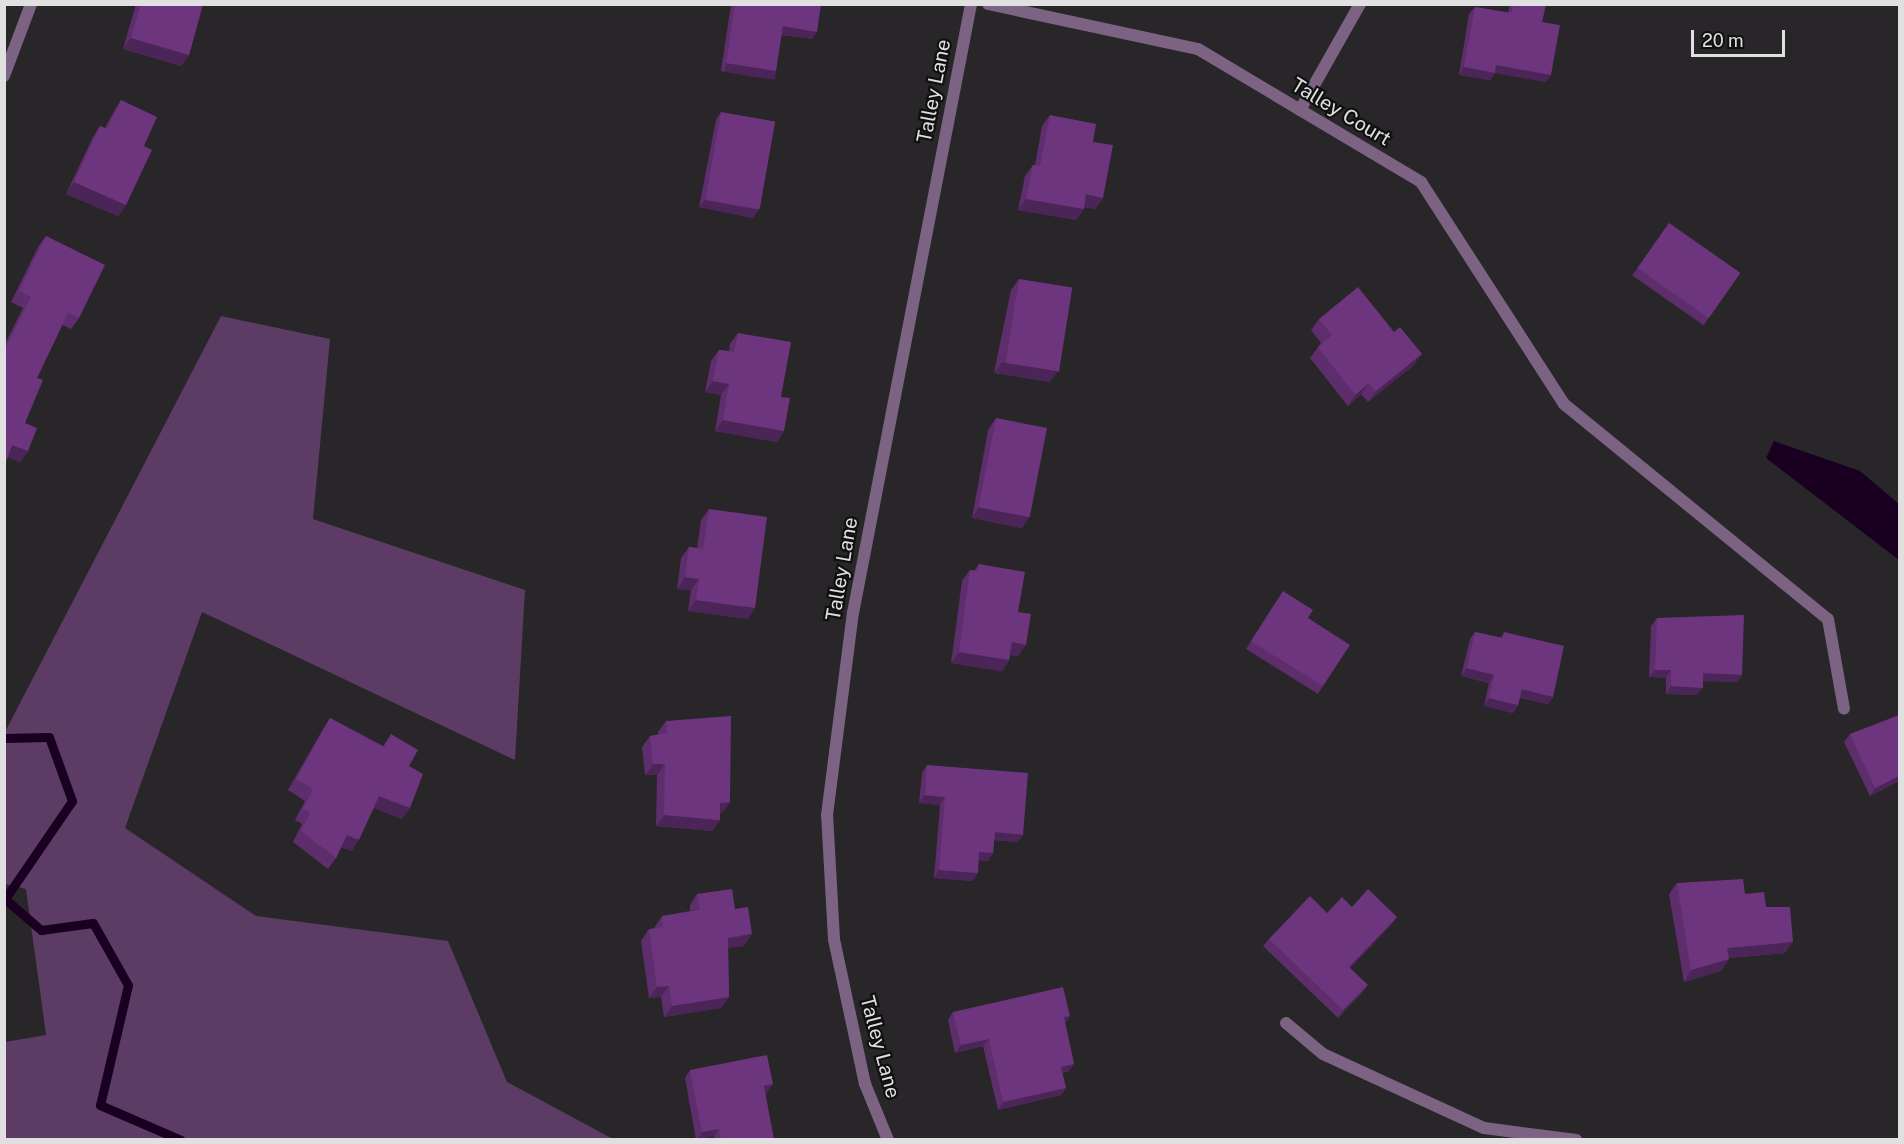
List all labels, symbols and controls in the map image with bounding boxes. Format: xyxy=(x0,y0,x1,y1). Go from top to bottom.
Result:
scale bar xyxy=(1694,18,1788,56)
text: 20 m xyxy=(1702,30,1744,51)
street label: Talley Lane xyxy=(912,37,956,145)
street label: Talley Court xyxy=(1287,73,1395,151)
street label: Talley Lane xyxy=(821,515,863,623)
street label: Talley Lane xyxy=(855,993,905,1101)

